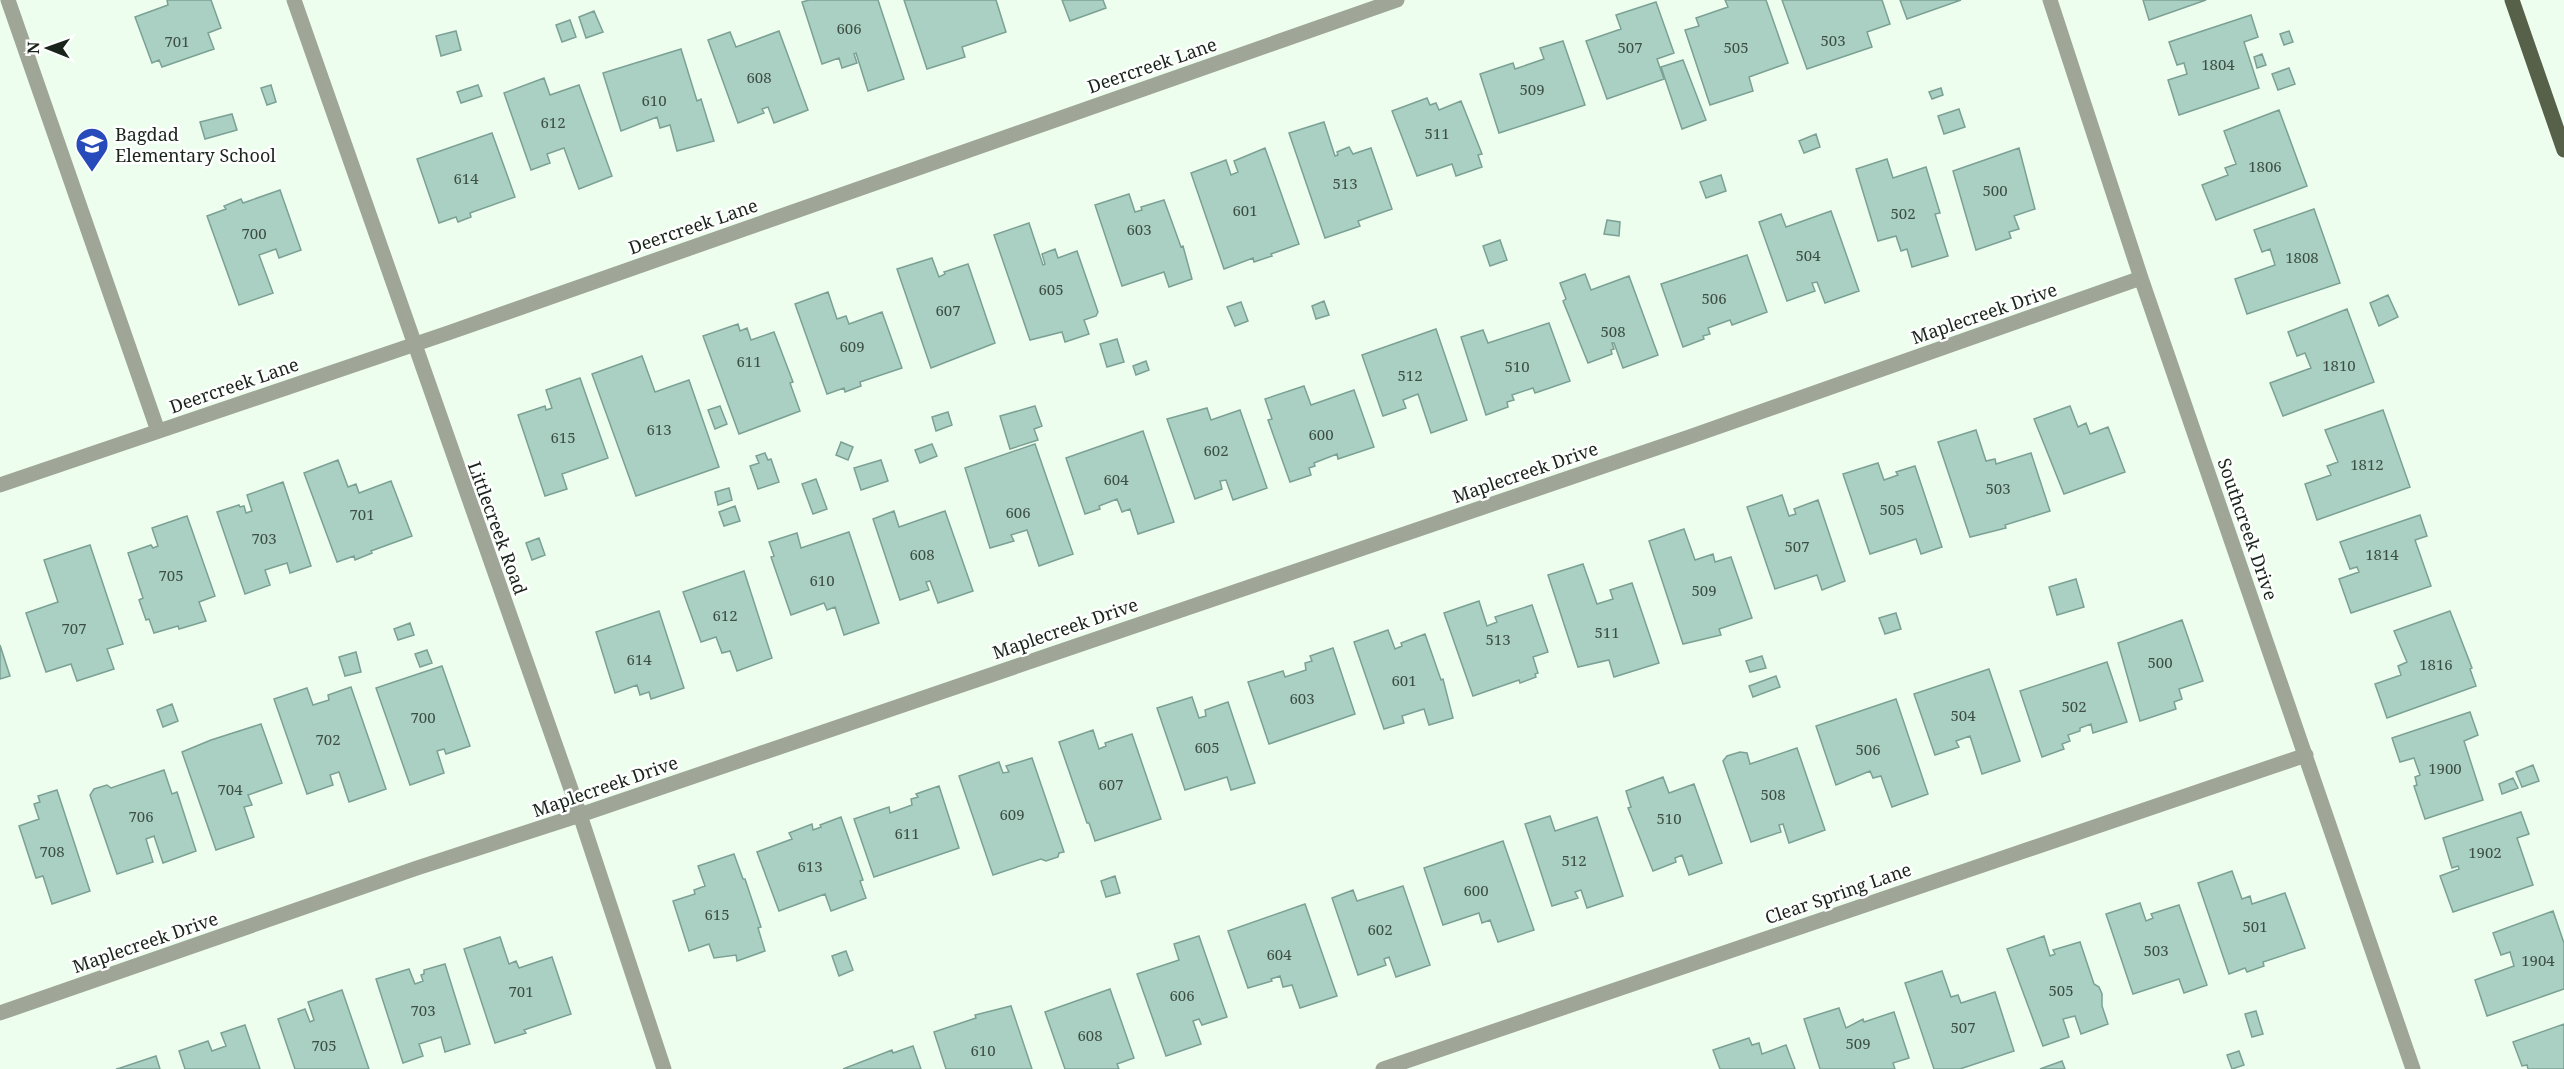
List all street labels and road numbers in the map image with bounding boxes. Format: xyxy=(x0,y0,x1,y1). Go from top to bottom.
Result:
street label: Deercreek Lane xyxy=(1084,32,1220,98)
street label: Deercreek Lane xyxy=(625,193,761,259)
street label: Maplecreek Drive xyxy=(1908,277,2060,349)
street label: Deercreek Lane xyxy=(166,352,302,418)
street label: Maplecreek Drive xyxy=(1449,436,1601,508)
street label: Southcreek Drive xyxy=(2212,455,2284,603)
street label: Littlecreek Road xyxy=(463,458,533,598)
street label: Maplecreek Drive xyxy=(989,592,1141,664)
street label: Maplecreek Drive xyxy=(529,750,681,822)
street label: Clear Spring Lane xyxy=(1762,857,1914,929)
street label: Maplecreek Drive xyxy=(69,906,221,978)

